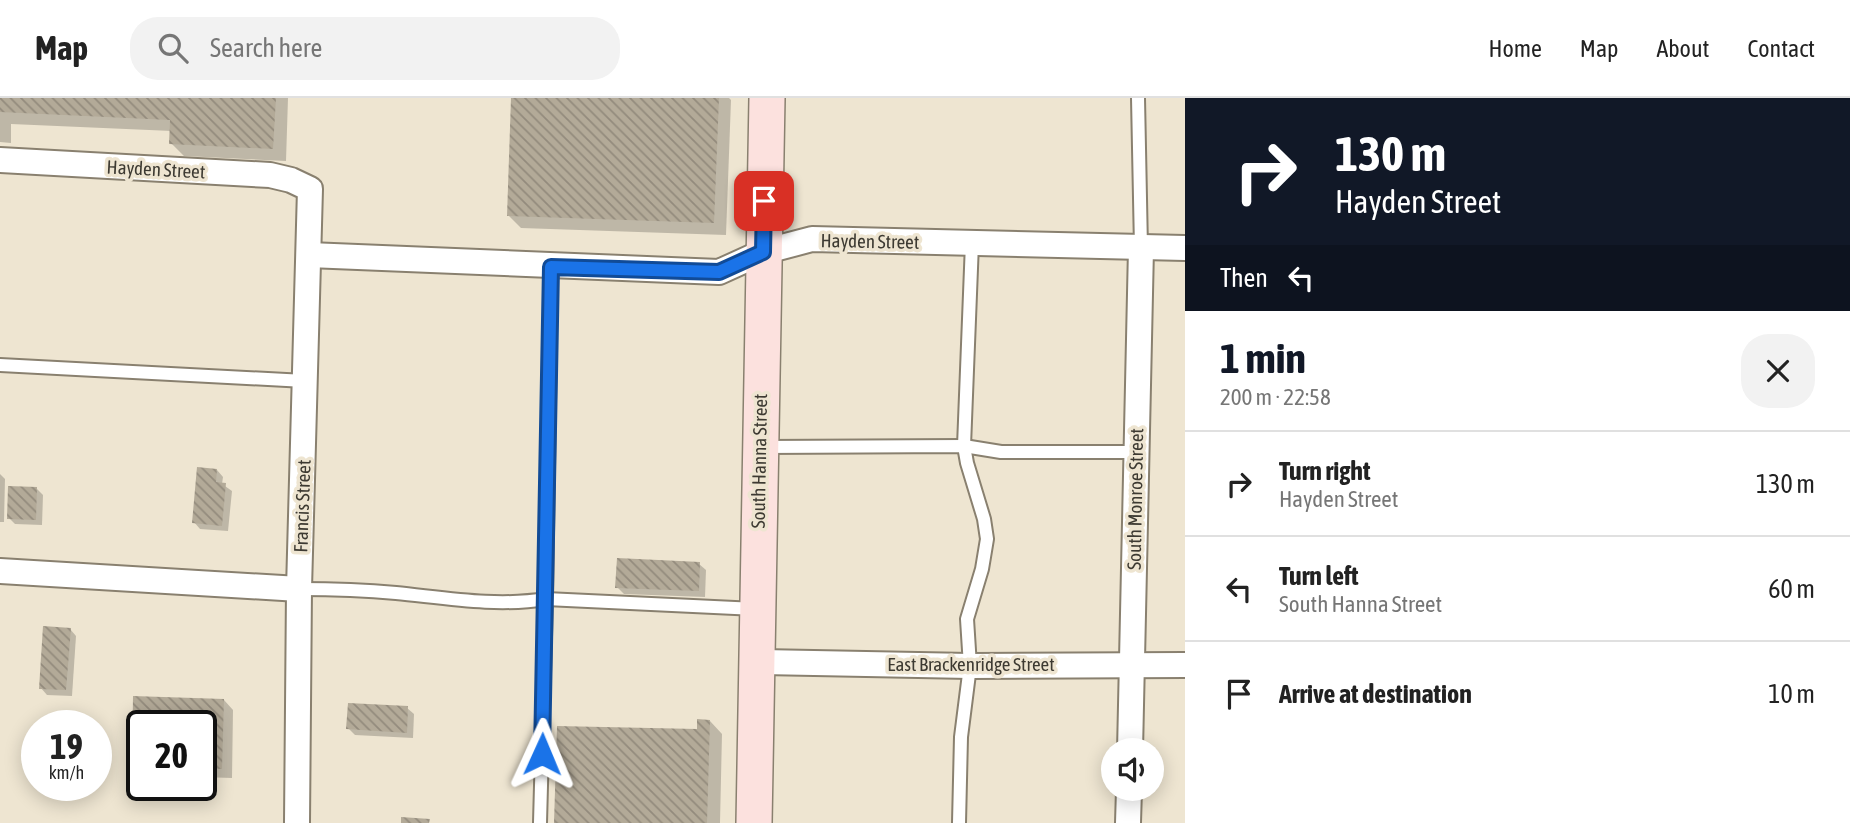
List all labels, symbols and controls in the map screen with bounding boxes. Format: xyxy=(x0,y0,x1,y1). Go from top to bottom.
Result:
search box xyxy=(130,17,620,80)
text: Map xyxy=(35,29,88,67)
icon: search xyxy=(154,29,192,67)
text: Search here xyxy=(210,33,322,63)
text: Home xyxy=(1488,35,1542,62)
text: Map xyxy=(1580,35,1618,62)
text: About xyxy=(1656,35,1709,62)
text: Contact xyxy=(1747,35,1815,62)
text: 130 m xyxy=(1335,125,1446,181)
icon: right xyxy=(1220,126,1311,217)
street label: Hayden Street xyxy=(106,155,206,183)
pin xyxy=(734,171,794,231)
icon: arrive xyxy=(745,182,783,220)
text: Hayden Street xyxy=(1335,183,1501,220)
street label: Hayden Street xyxy=(820,229,920,253)
icon: left xyxy=(1282,259,1320,297)
text: Then xyxy=(1220,263,1268,293)
text: 1 min xyxy=(1220,334,1306,382)
button: close xyxy=(1741,334,1815,408)
text: 200 m · 22:58 xyxy=(1220,384,1331,410)
street label: South Hanna Street xyxy=(747,393,771,529)
street label: South Monroe Street xyxy=(1123,428,1147,570)
text: Turn right xyxy=(1279,456,1370,486)
street label: Francis Street xyxy=(289,459,315,553)
icon: right xyxy=(1220,465,1258,503)
text: 130 m xyxy=(1756,469,1815,499)
text: Hayden Street xyxy=(1279,486,1398,512)
text: Turn left xyxy=(1279,561,1359,591)
icon: left xyxy=(1220,570,1258,608)
text: 60 m xyxy=(1768,574,1815,604)
text: South Hanna Street xyxy=(1279,591,1442,617)
street label: East Brackenridge Street xyxy=(887,653,1055,675)
icon: arrive xyxy=(1220,675,1258,713)
text: Arrive at destination xyxy=(1279,679,1472,709)
text: 10 m xyxy=(1768,679,1815,709)
speed limit sign: 20 xyxy=(126,710,217,801)
position arrow xyxy=(505,717,579,791)
text: 19 xyxy=(50,726,83,766)
map controls xyxy=(1101,738,1164,801)
button: sound xyxy=(1101,738,1164,801)
text: km/h xyxy=(49,762,84,783)

